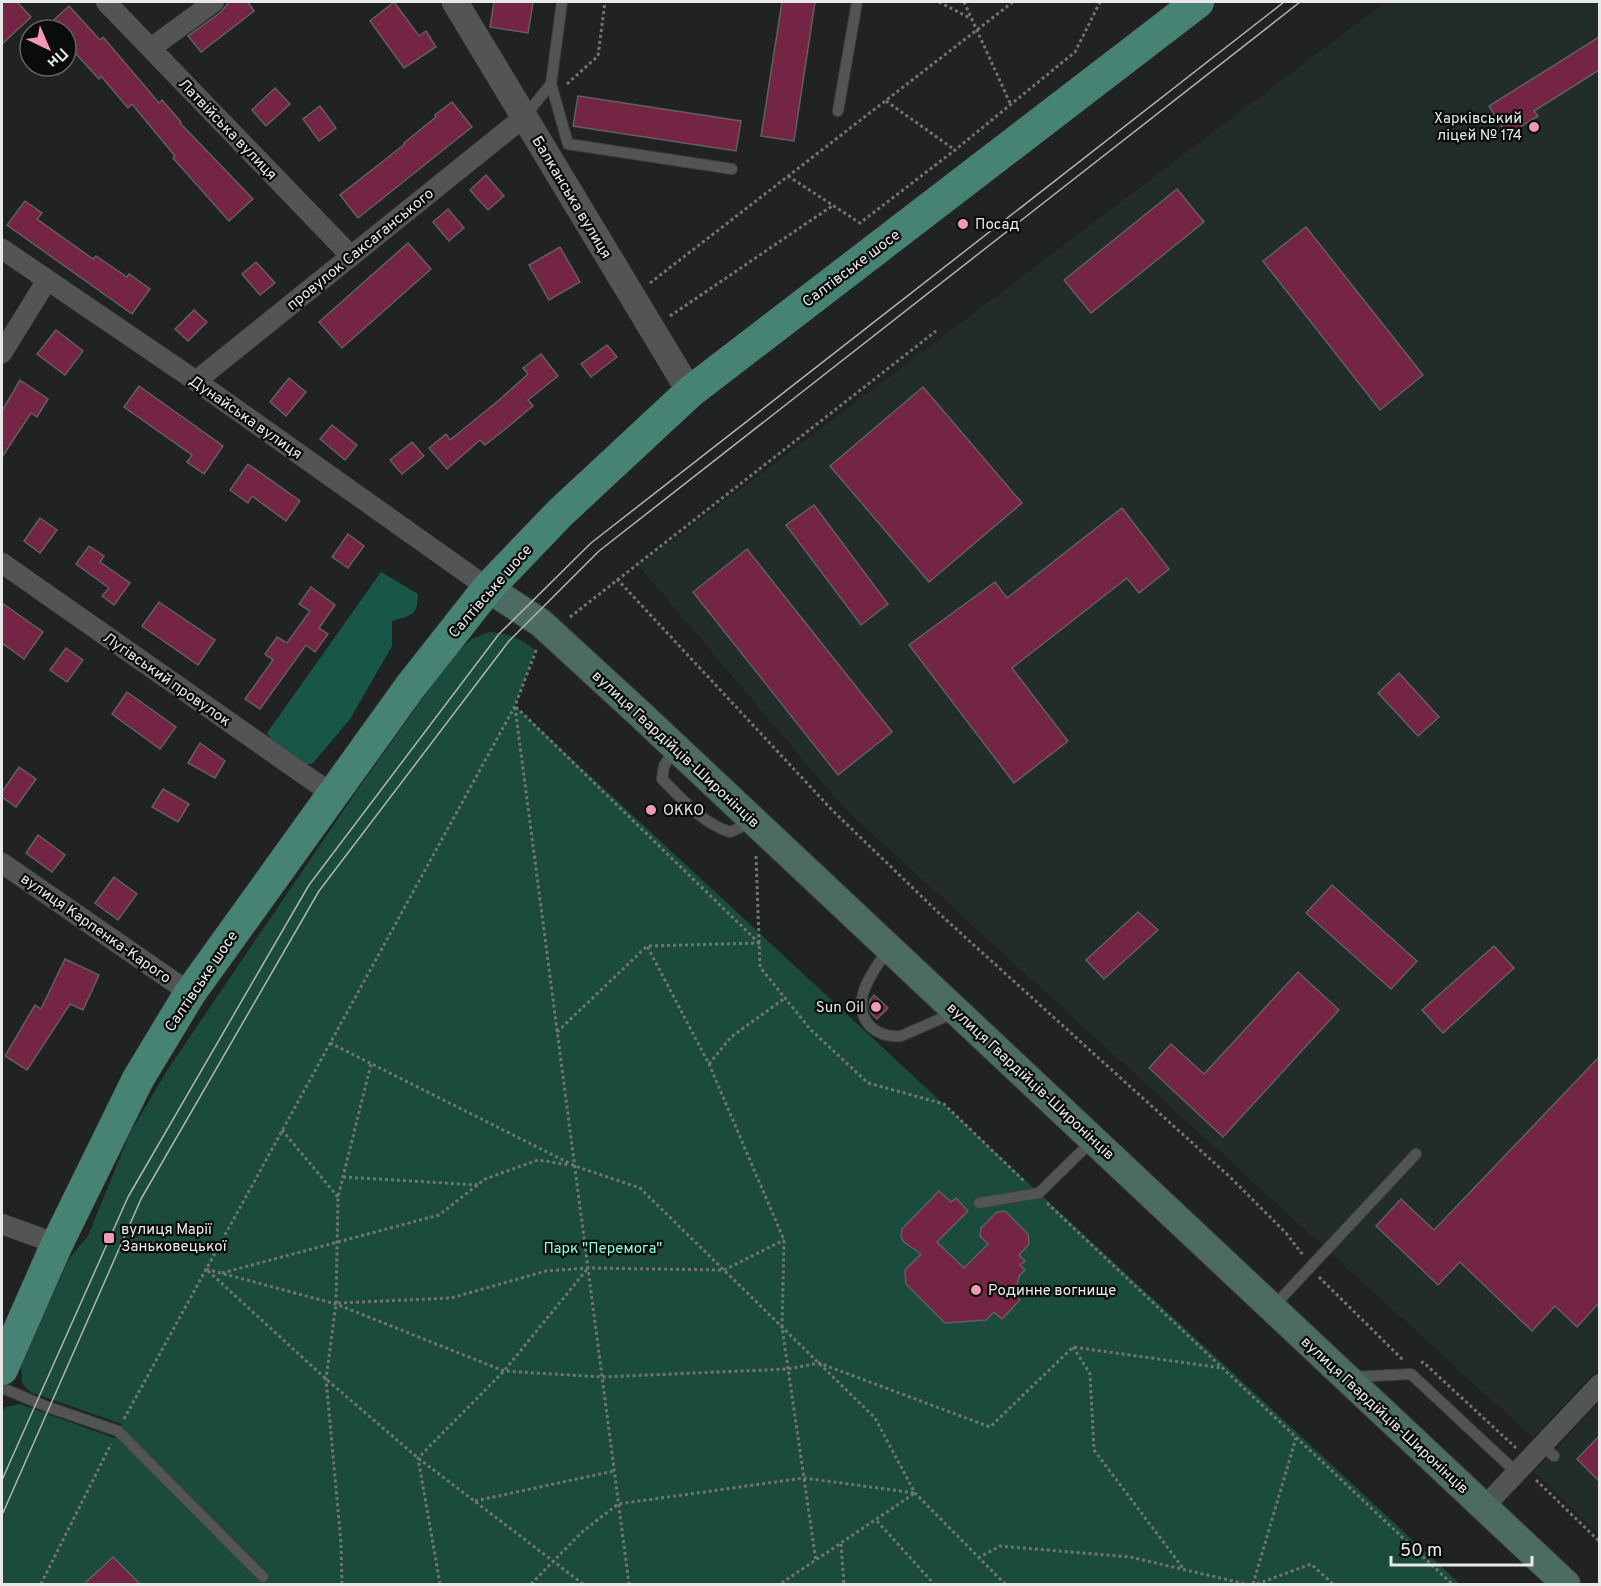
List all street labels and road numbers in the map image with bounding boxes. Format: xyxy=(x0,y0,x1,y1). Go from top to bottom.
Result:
street label: Латвійська вулиця xyxy=(173,75,280,185)
street label: Балканська вулиця xyxy=(527,133,615,263)
street label: провулок Саксаганського xyxy=(283,185,438,315)
street label: Салтівське шосе xyxy=(799,226,905,312)
street label: Дунайська вулиця xyxy=(185,372,305,464)
street label: Салтівське шосе xyxy=(445,541,537,643)
street label: Лугівський провулок xyxy=(99,629,234,731)
street label: вулиця Гвардійців-Широнінців xyxy=(587,667,763,833)
street label: вулиця Карпенка-Карого xyxy=(16,870,174,988)
street label: Салтівське шосе xyxy=(161,928,243,1036)
street label: вулиця Гвардійців-Широнінців xyxy=(942,999,1118,1165)
street label: вулиця Гвардійців-Широнінців xyxy=(1296,1333,1472,1499)

